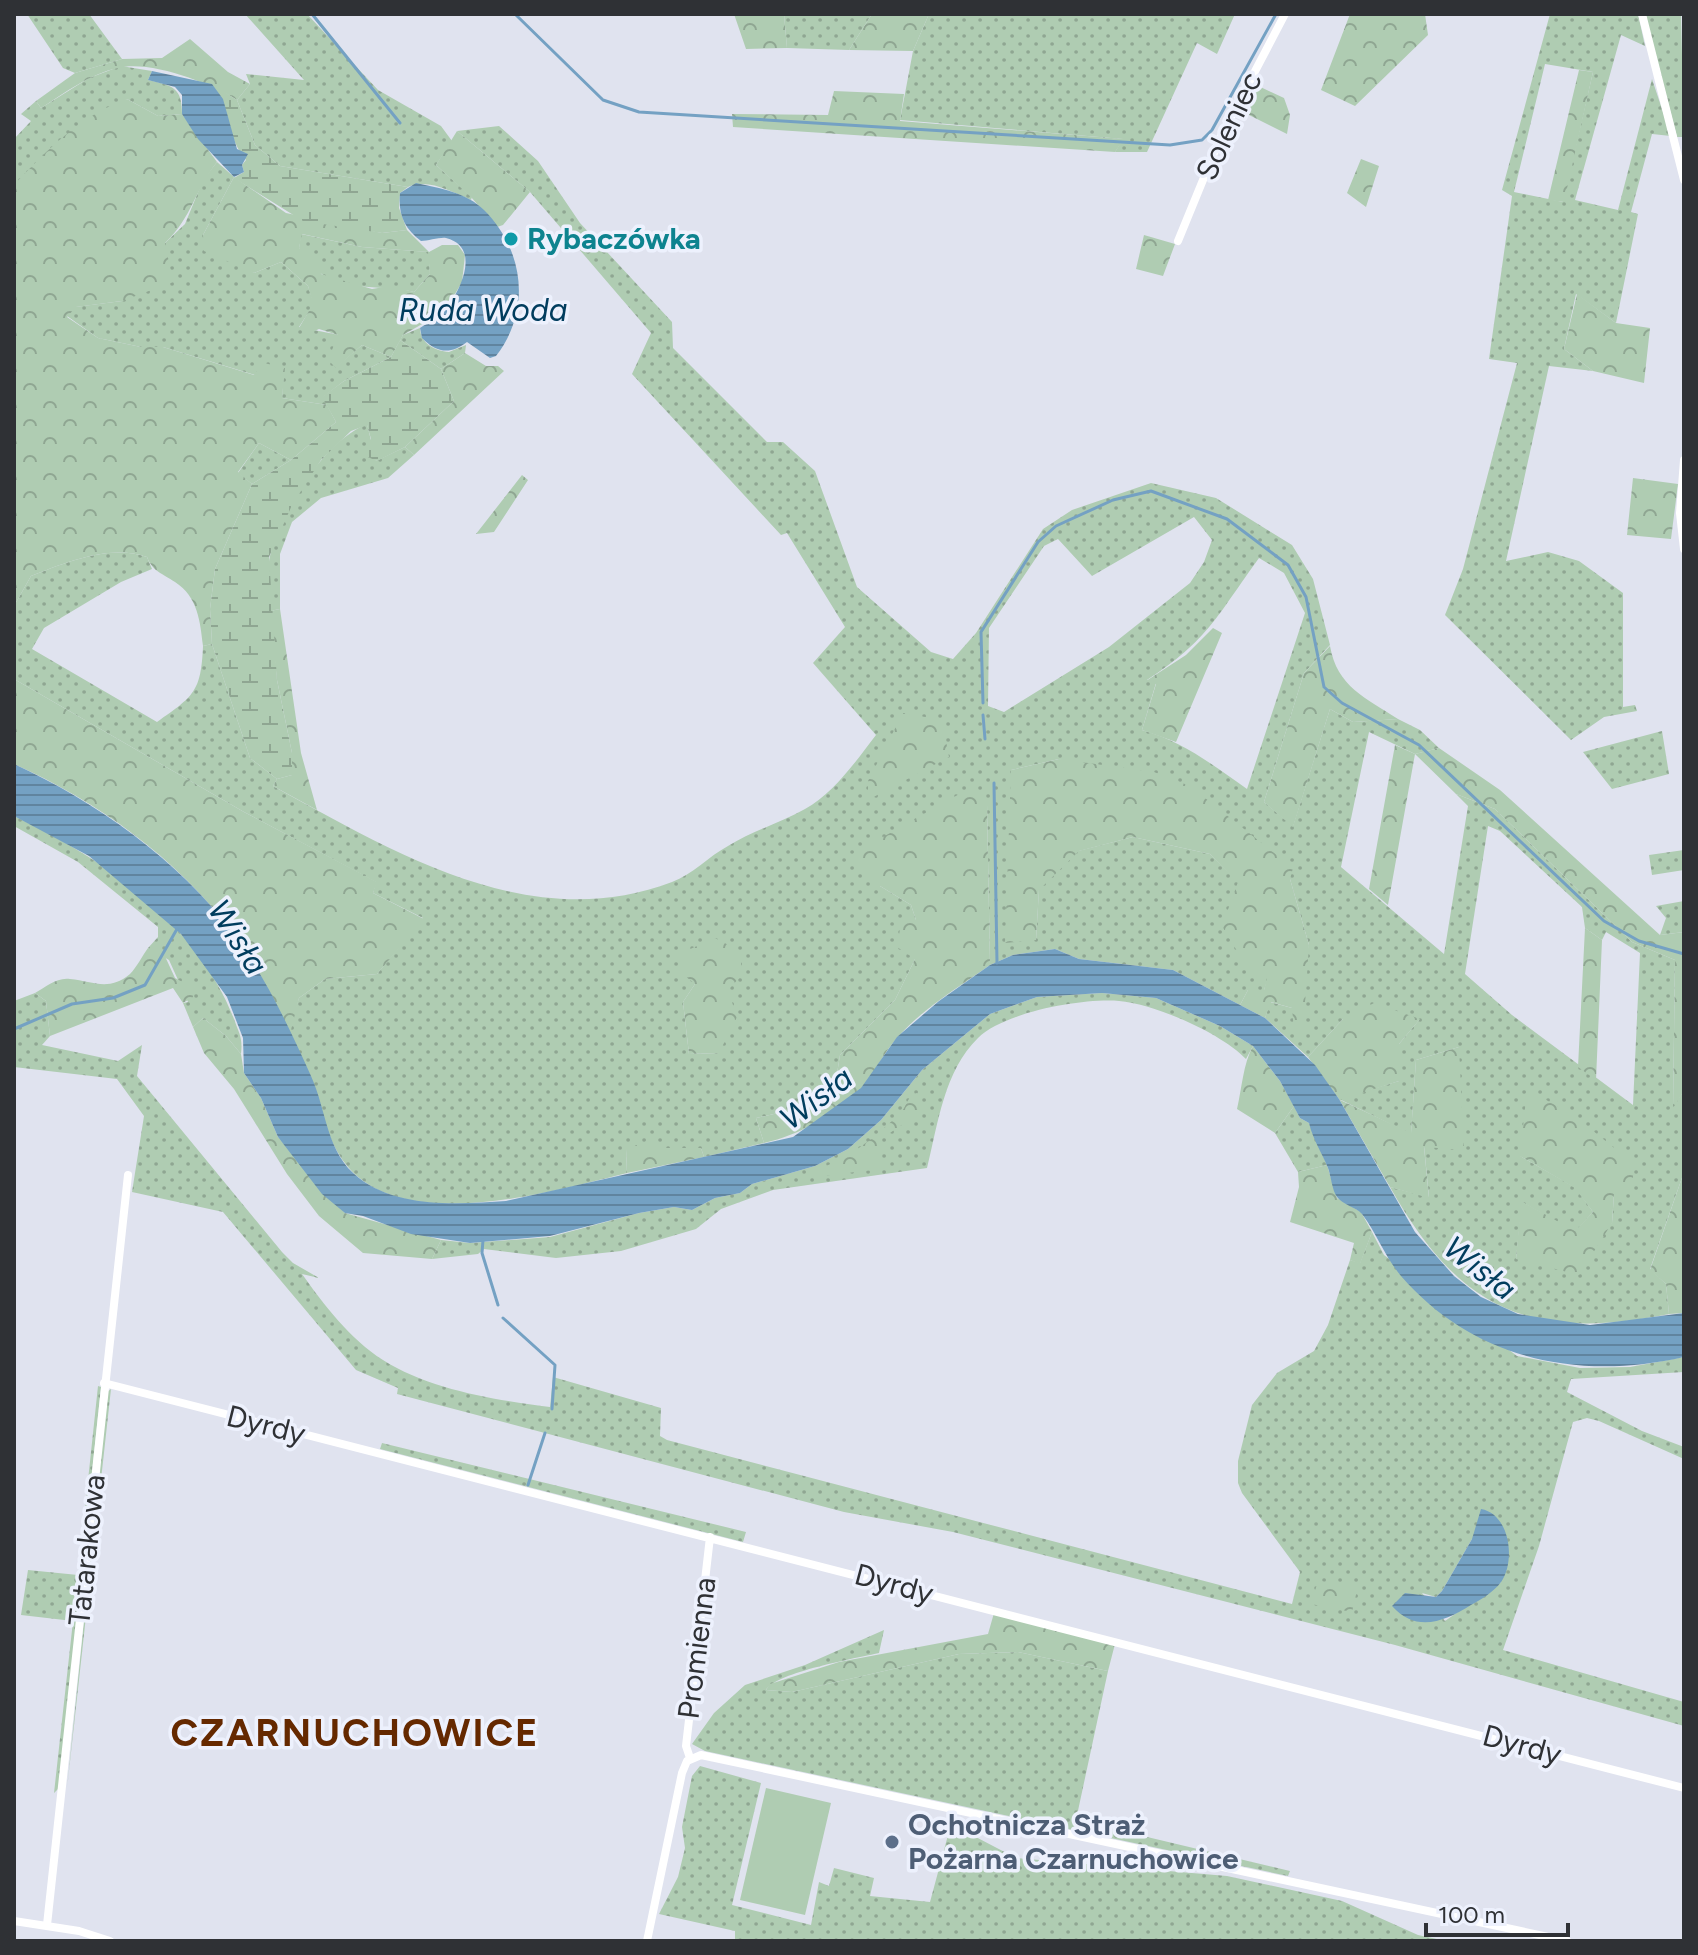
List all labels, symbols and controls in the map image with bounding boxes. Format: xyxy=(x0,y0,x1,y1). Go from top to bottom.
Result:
street label: Soleniec xyxy=(1187,66,1270,186)
place label: Rybaczówka xyxy=(527,220,701,257)
marker: Rybaczówka xyxy=(502,230,520,248)
water label: Ruda Woda xyxy=(399,291,567,329)
water label: Wisła xyxy=(200,893,276,981)
water label: Wisła xyxy=(772,1058,860,1138)
water label: Wisła xyxy=(1436,1228,1524,1308)
street label: Dyrdy xyxy=(223,1397,310,1452)
street label: Tatarakowa xyxy=(60,1473,113,1627)
street label: Dyrdy xyxy=(851,1555,938,1612)
street label: Promienna xyxy=(669,1575,724,1721)
district label: CZARNUCHOWICE xyxy=(171,1710,539,1756)
street label: Dyrdy xyxy=(1479,1716,1566,1773)
place label: Ochotnicza Straż Pożarna Czarnuchowice xyxy=(908,1806,1239,1877)
marker: Ochotnicza Straż Pożarna Czarnuchowice xyxy=(883,1833,901,1851)
scale bar xyxy=(1426,1887,1568,1937)
text: 100 m xyxy=(1438,1900,1505,1929)

